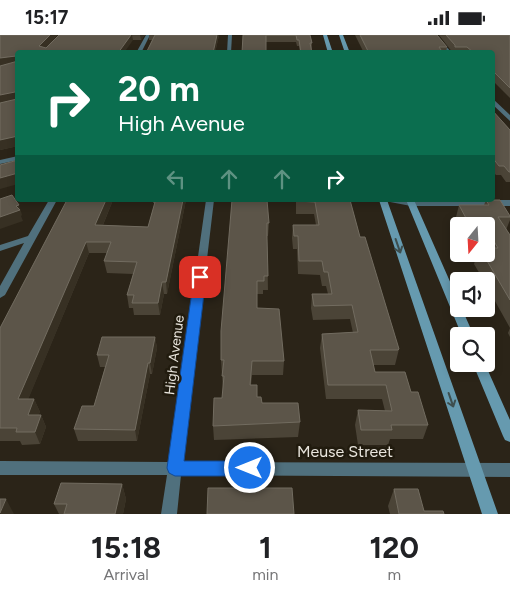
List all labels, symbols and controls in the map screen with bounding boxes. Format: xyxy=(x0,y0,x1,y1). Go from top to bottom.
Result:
text: 15:17 xyxy=(25,6,68,29)
text: 20 m xyxy=(118,68,200,110)
icon: right xyxy=(35,70,100,135)
text: High Avenue xyxy=(118,110,245,137)
icon: left xyxy=(162,165,190,193)
icon: ahead xyxy=(215,165,243,193)
icon: ahead xyxy=(268,165,296,193)
icon: right xyxy=(321,165,349,193)
north arrow xyxy=(450,217,495,263)
map controls xyxy=(450,217,495,372)
one-way arrow xyxy=(394,238,404,254)
pin xyxy=(179,256,221,298)
icon: arrive xyxy=(186,263,214,291)
button: sound xyxy=(450,272,495,317)
street label: High Avenue xyxy=(161,314,188,396)
button: search xyxy=(450,327,495,372)
one-way arrow xyxy=(447,392,456,407)
position arrow xyxy=(223,441,275,493)
street label: Meuse Street xyxy=(297,442,393,461)
text: 15:18 xyxy=(91,529,161,566)
text: 1 xyxy=(259,529,272,566)
text: 120 xyxy=(369,529,419,566)
text: Arrival xyxy=(103,565,149,584)
text: min xyxy=(252,565,278,584)
text: m xyxy=(387,565,401,584)

